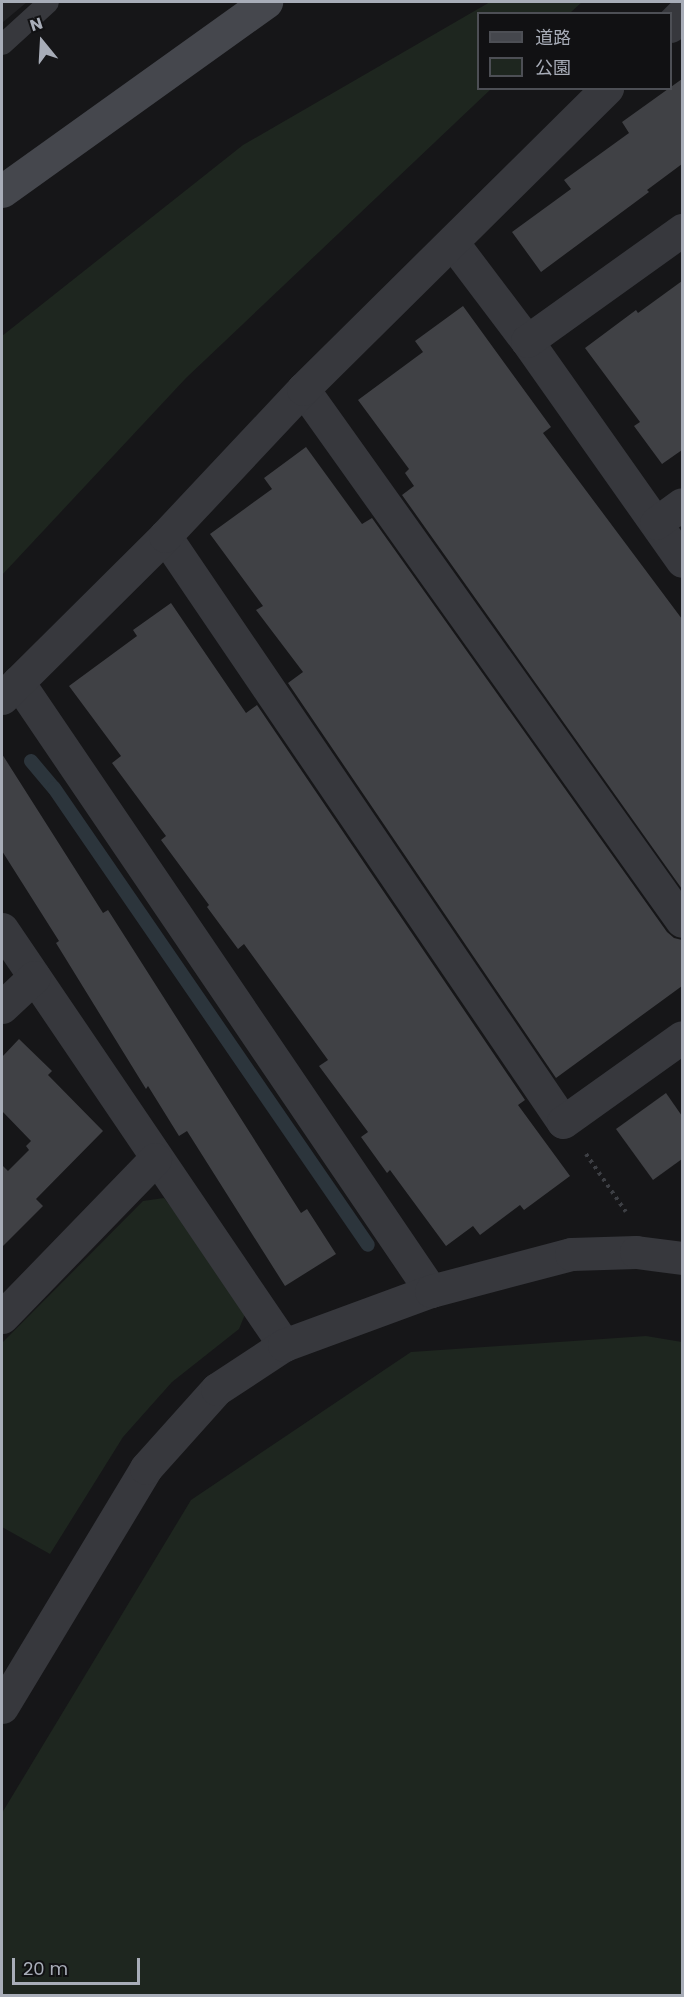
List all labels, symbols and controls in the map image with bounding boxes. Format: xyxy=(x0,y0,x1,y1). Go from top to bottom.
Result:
north arrow xyxy=(12,12,72,72)
text: N xyxy=(27,12,46,37)
legend xyxy=(477,12,672,90)
text: 道路 xyxy=(535,25,571,50)
text: 公園 xyxy=(535,55,571,80)
scale bar xyxy=(15,1946,142,1984)
text: 20 m xyxy=(23,1956,68,1981)

